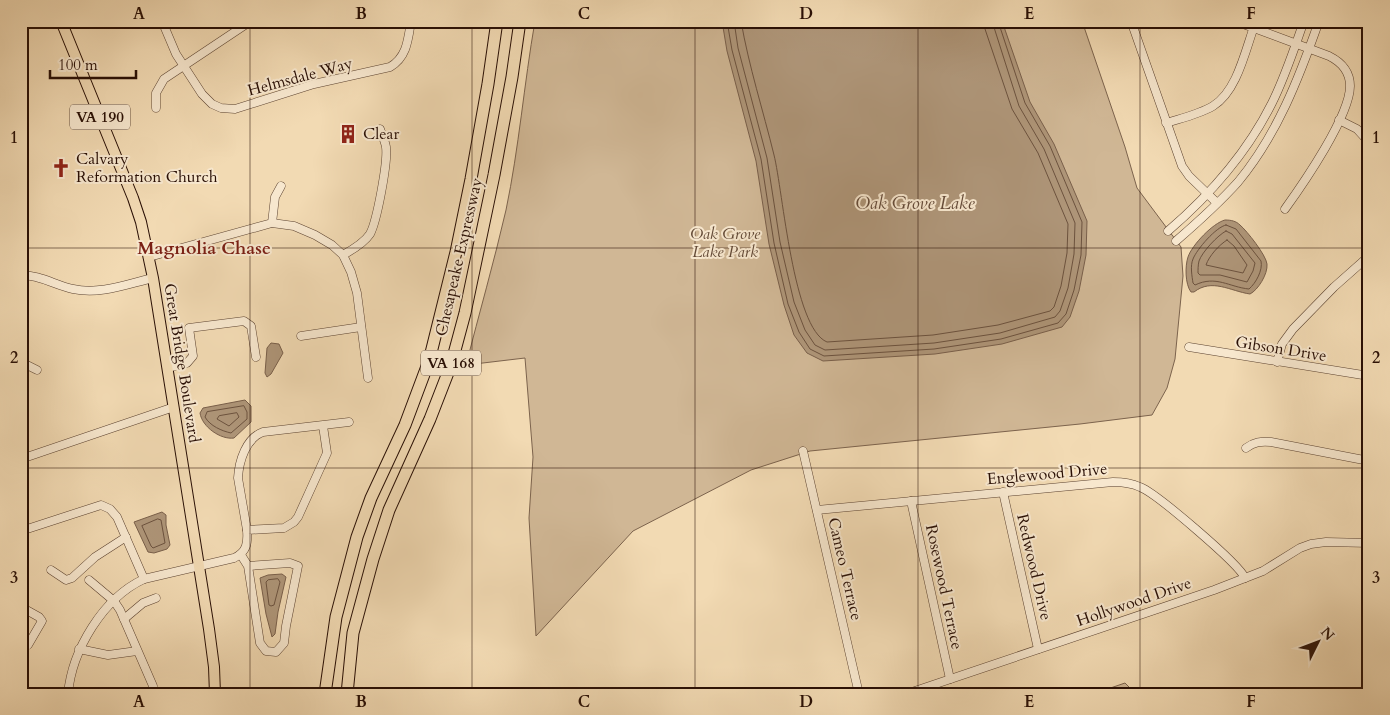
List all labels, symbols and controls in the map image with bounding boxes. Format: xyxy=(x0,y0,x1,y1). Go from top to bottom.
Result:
text: A xyxy=(133,3,145,25)
text: B xyxy=(355,3,367,25)
text: C xyxy=(578,3,590,25)
text: D xyxy=(799,3,813,25)
text: E xyxy=(1024,3,1034,25)
text: F xyxy=(1246,3,1256,25)
scale bar xyxy=(50,48,136,80)
street label: Helmsdale Way xyxy=(245,52,355,102)
text: 100 m xyxy=(58,55,98,75)
road number: VA 190 xyxy=(70,104,130,130)
building icon: Clear xyxy=(337,123,359,145)
place label: Clear xyxy=(363,123,399,145)
text: 1 xyxy=(10,127,18,149)
text: 1 xyxy=(1372,127,1380,149)
place label: Calvary Reformation Church xyxy=(76,148,218,188)
church icon: Calvary Reformation Church xyxy=(50,157,72,179)
street label: Chesapeake Expressway xyxy=(430,175,488,338)
water label: Oak Grove Lake xyxy=(855,191,976,216)
park label: Oak Grove Lake Park xyxy=(690,223,761,263)
district label: Magnolia Chase xyxy=(137,236,271,261)
street label: Great Bridge Boulevard xyxy=(159,282,206,445)
street label: Gibson Drive xyxy=(1234,331,1328,367)
text: 2 xyxy=(10,347,18,369)
text: 2 xyxy=(1372,347,1380,369)
road number: VA 168 xyxy=(421,350,481,376)
street label: Englewood Drive xyxy=(986,458,1108,490)
street label: Redwood Drive xyxy=(1011,512,1057,622)
street label: Cameo Terrace xyxy=(822,515,868,623)
street label: Rosewood Terrace xyxy=(920,522,968,652)
text: 3 xyxy=(10,567,18,589)
text: 3 xyxy=(1372,567,1380,589)
street label: Hollywood Drive xyxy=(1074,572,1194,632)
north arrow xyxy=(1292,618,1342,668)
text: N xyxy=(1316,623,1338,645)
text: A xyxy=(133,691,145,713)
text: B xyxy=(355,691,367,713)
text: C xyxy=(578,691,590,713)
text: D xyxy=(799,691,813,713)
text: E xyxy=(1024,691,1034,713)
text: F xyxy=(1246,691,1256,713)

